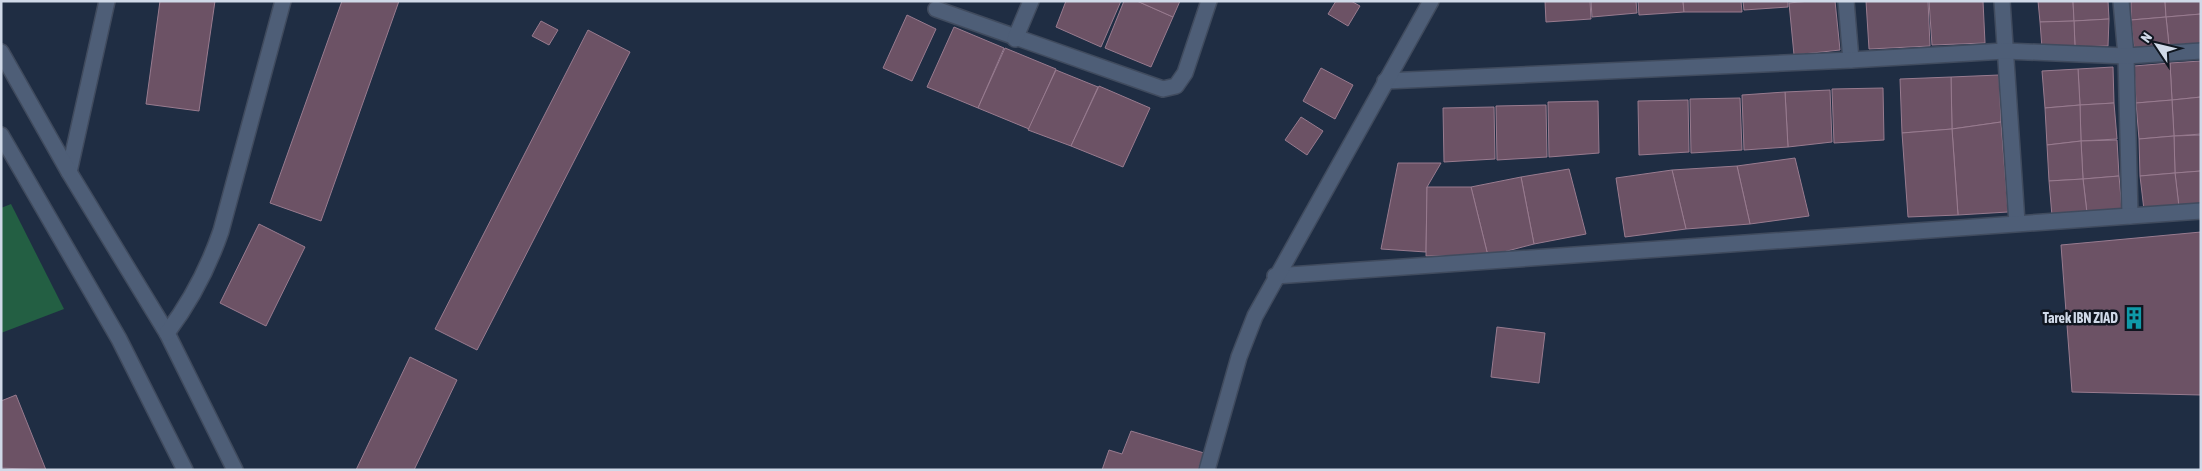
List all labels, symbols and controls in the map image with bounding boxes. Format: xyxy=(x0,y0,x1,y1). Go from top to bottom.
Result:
north arrow xyxy=(2132,20,2182,70)
text: N xyxy=(2137,30,2155,46)
building icon: Tarek IBN ZIAD xyxy=(2121,305,2147,331)
place label: Tarek IBN ZIAD xyxy=(2043,310,2118,326)

